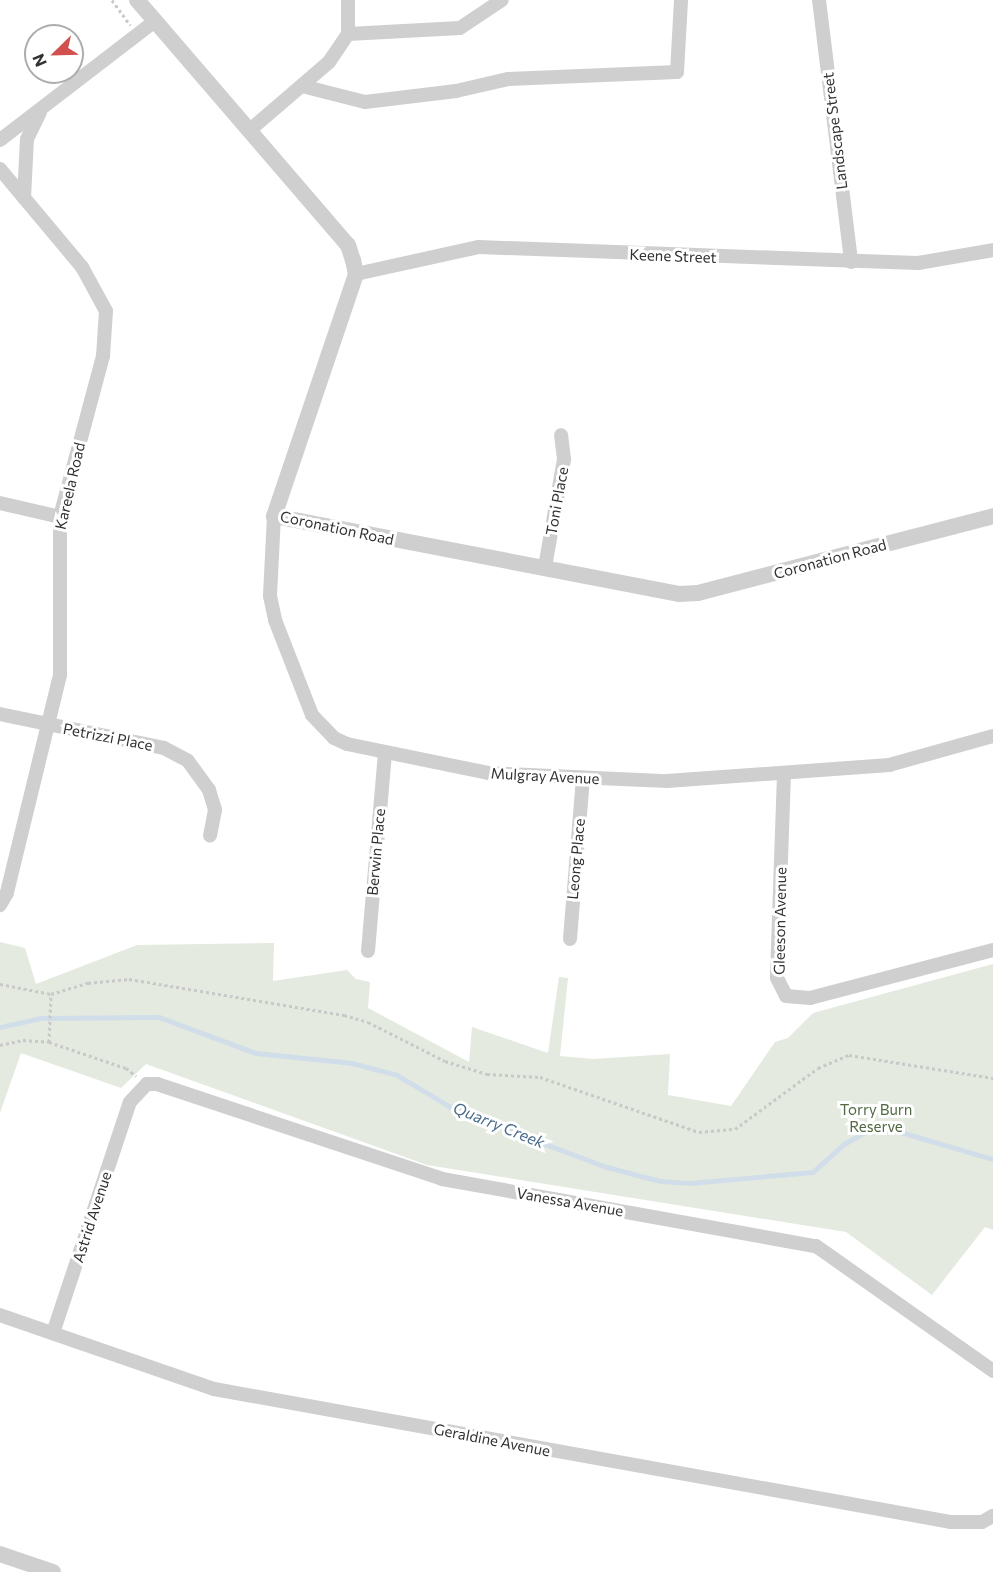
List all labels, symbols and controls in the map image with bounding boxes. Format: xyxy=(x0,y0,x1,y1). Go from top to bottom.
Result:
north arrow xyxy=(24,24,84,84)
text: N xyxy=(28,51,50,70)
street label: Landscape Street xyxy=(819,71,851,191)
street label: Keene Street xyxy=(629,245,717,267)
street label: Kareela Road xyxy=(51,441,89,531)
street label: Toni Place xyxy=(542,465,572,537)
street label: Coronation Road xyxy=(278,507,396,549)
street label: Coronation Road xyxy=(772,535,888,583)
street label: Petrizzi Place xyxy=(62,719,154,755)
street label: Mulgray Avenue xyxy=(490,764,600,788)
street label: Berwin Place xyxy=(363,808,389,896)
street label: Leong Place xyxy=(563,818,589,900)
street label: Gleeson Avenue xyxy=(770,867,790,975)
water label: Quarry Creek xyxy=(450,1098,548,1152)
park label: Torry Burn Reserve xyxy=(840,1100,912,1135)
street label: Astrid Avenue xyxy=(69,1169,115,1265)
street label: Vanessa Avenue xyxy=(515,1184,625,1220)
street label: Geraldine Avenue xyxy=(432,1420,552,1460)

